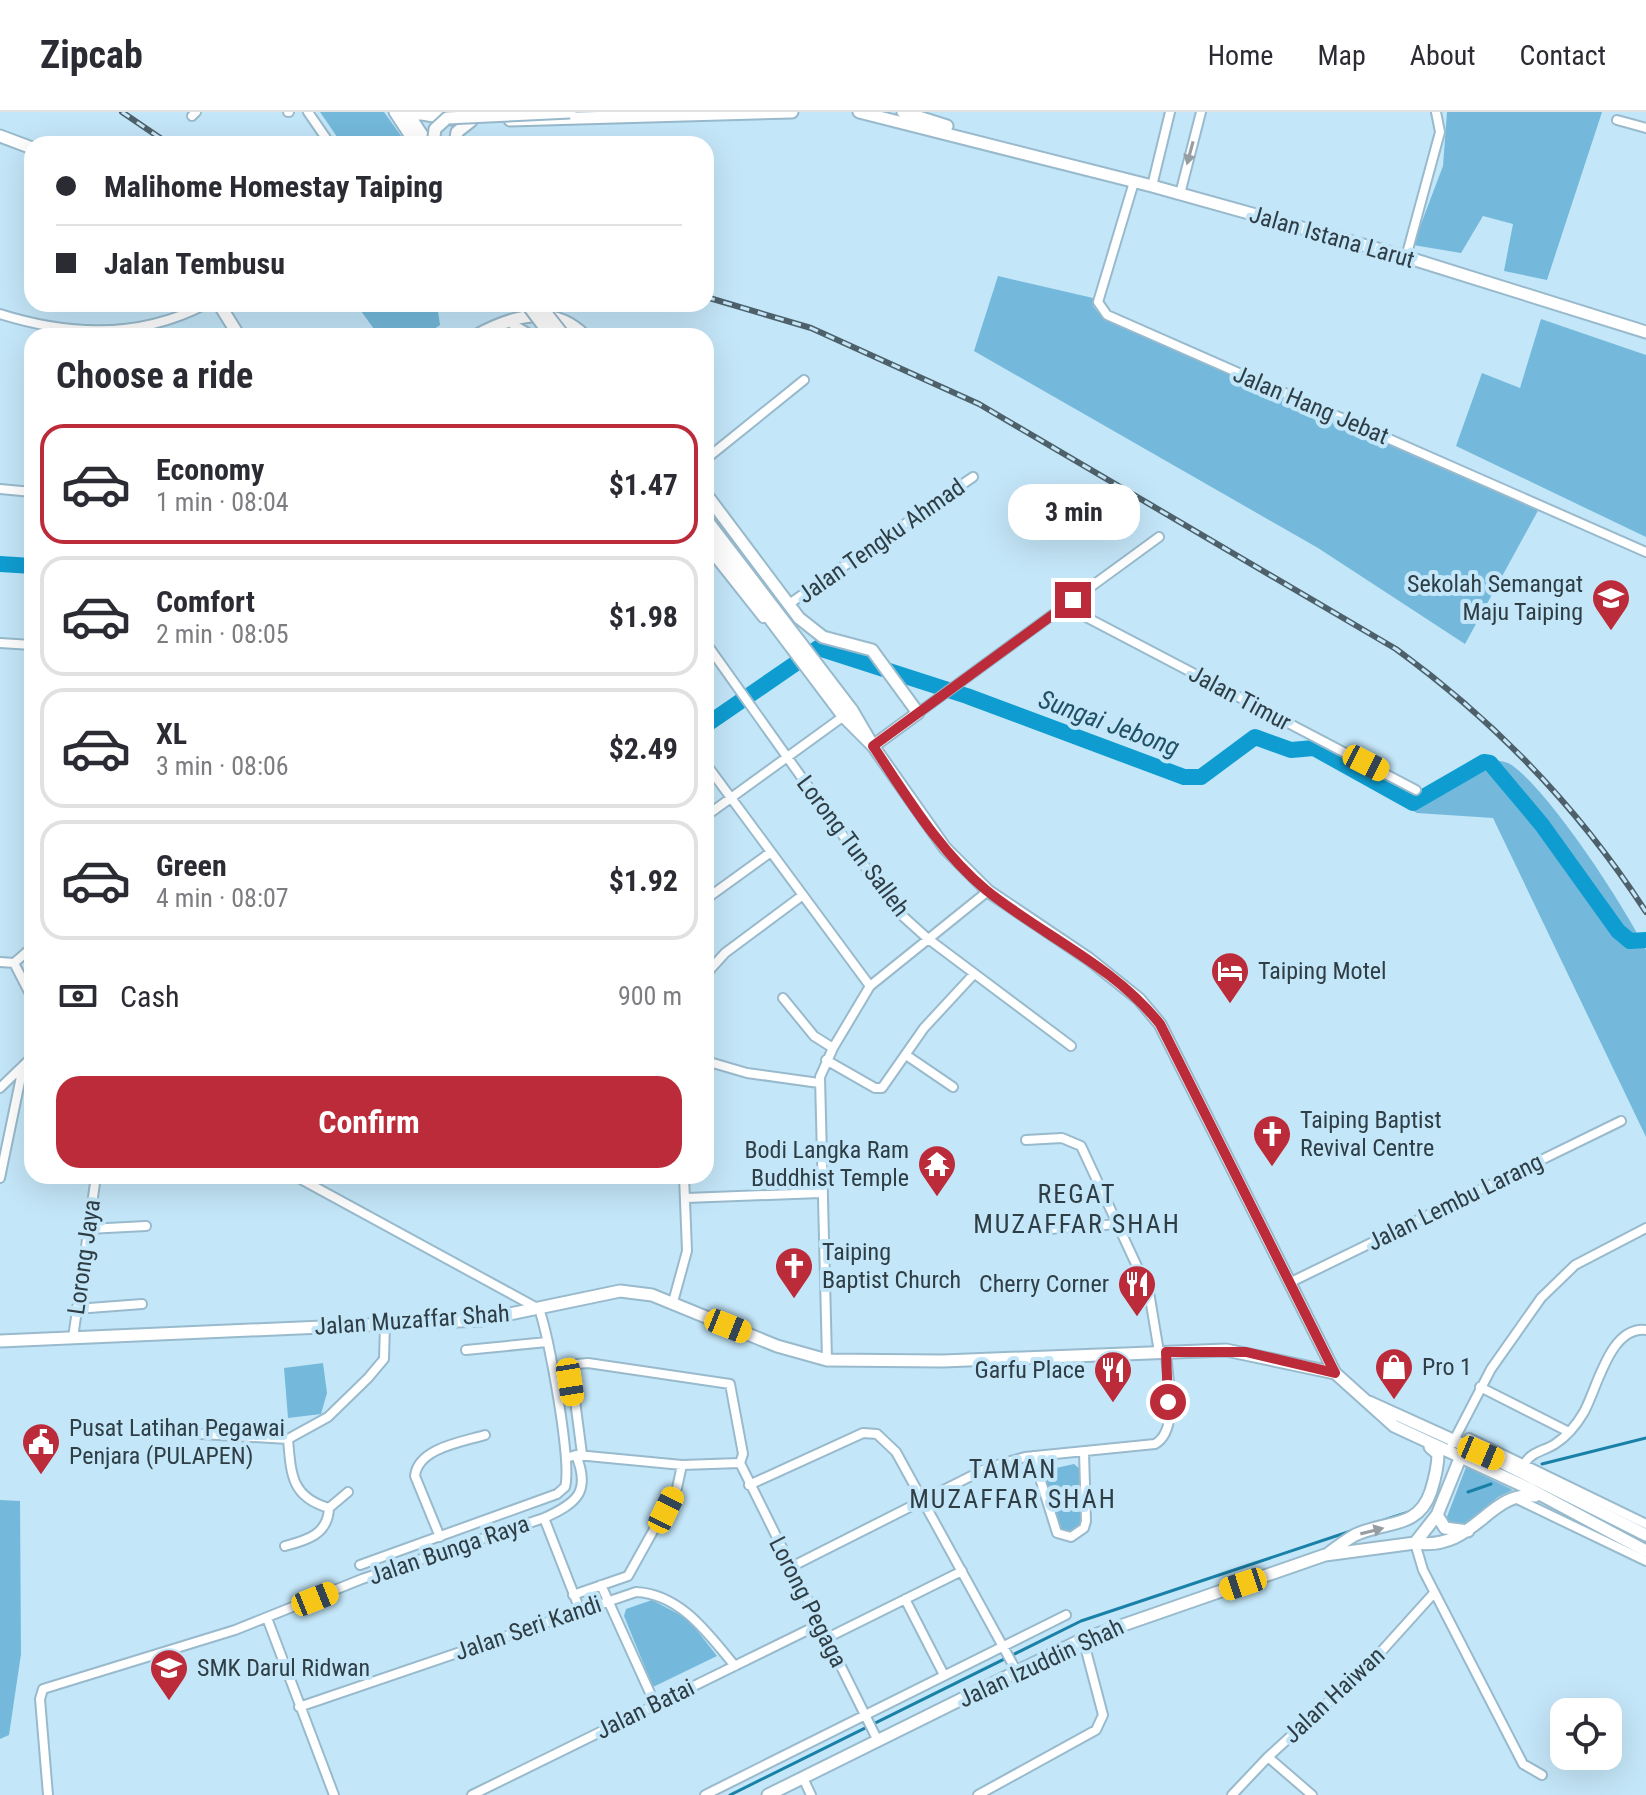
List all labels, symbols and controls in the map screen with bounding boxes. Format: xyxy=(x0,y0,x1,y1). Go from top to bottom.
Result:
text: Zipcab xyxy=(40,33,143,77)
text: Home xyxy=(1208,39,1273,72)
text: Map xyxy=(1317,39,1366,72)
text: About xyxy=(1410,39,1476,72)
text: Contact xyxy=(1520,39,1606,72)
one-way arrow xyxy=(1184,141,1196,166)
text: Malihome Homestay Taiping xyxy=(104,169,443,204)
street label: Jalan Istana Larut xyxy=(1246,200,1418,274)
text: Jalan Tembusu xyxy=(104,246,285,281)
text: Choose a ride xyxy=(56,355,253,397)
street label: Jalan Hang Jebat xyxy=(1229,360,1393,450)
icon: car xyxy=(60,448,132,520)
text: Economy xyxy=(156,452,264,487)
text: $1.47 xyxy=(609,467,678,502)
street label: Jalan Tengku Ahmad xyxy=(792,473,970,609)
callout: 3 min xyxy=(1007,484,1139,540)
text: 1 min · 08:04 xyxy=(156,487,289,517)
text: 3 min xyxy=(1045,497,1103,527)
place label: Sekolah Semangat Maju Taiping xyxy=(1407,570,1583,626)
school or university icon: Sekolah Semangat Maju Taiping xyxy=(1590,577,1632,632)
icon: car xyxy=(60,580,132,652)
route end xyxy=(1055,582,1091,618)
text: Comfort xyxy=(156,584,255,619)
text: $1.98 xyxy=(609,599,678,634)
text: 2 min · 08:05 xyxy=(156,619,289,649)
street label: Jalan Timur xyxy=(1184,659,1296,737)
water label: Sungai Jebong xyxy=(1035,684,1183,762)
icon: car xyxy=(60,712,132,784)
text: XL xyxy=(156,716,187,751)
text: $2.49 xyxy=(609,731,678,766)
car xyxy=(1339,741,1393,785)
text: 3 min · 08:06 xyxy=(156,751,289,781)
street label: Lorong Tun Salleh xyxy=(791,770,915,922)
icon: car xyxy=(60,844,132,916)
text: Green xyxy=(156,848,227,883)
text: $1.92 xyxy=(609,863,678,898)
text: 4 min · 08:07 xyxy=(156,883,289,913)
hotel icon: Taiping Motel xyxy=(1209,950,1251,1005)
place label: Taiping Motel xyxy=(1258,957,1387,985)
icon: cash xyxy=(56,974,100,1018)
text: Cash xyxy=(120,979,180,1014)
text: 900 m xyxy=(618,981,682,1011)
button: Confirm xyxy=(56,1076,682,1168)
place label: Taiping Baptist Revival Centre xyxy=(1300,1106,1442,1162)
church icon: Taiping Baptist Revival Centre xyxy=(1251,1113,1293,1168)
place label: Bodi Langka Ram Buddhist Temple xyxy=(744,1136,909,1192)
temple icon: Bodi Langka Ram Buddhist Temple xyxy=(916,1143,958,1198)
street label: Jalan Lembu Larang xyxy=(1363,1147,1547,1257)
district label: REGAT MUZAFFAR SHAH xyxy=(973,1179,1181,1239)
street label: Lorong Jaya xyxy=(62,1198,106,1316)
place label: Taiping Baptist Church xyxy=(822,1238,961,1294)
church icon: Taiping Baptist Church xyxy=(773,1245,815,1300)
restaurant icon: Cherry Corner xyxy=(1116,1263,1158,1318)
place label: Cherry Corner xyxy=(979,1270,1109,1298)
street label: Jalan Muzaffar Shah xyxy=(313,1299,511,1341)
car xyxy=(701,1306,755,1346)
shop icon: Pro 1 xyxy=(1373,1346,1415,1401)
restaurant icon: Garfu Place xyxy=(1092,1349,1134,1404)
place label: Pro 1 xyxy=(1422,1353,1472,1381)
car xyxy=(554,1356,586,1408)
place label: Garfu Place xyxy=(974,1356,1085,1384)
route start xyxy=(1150,1384,1186,1420)
place label: Pusat Latihan Pegawai Penjara (PULAPEN) xyxy=(69,1414,285,1470)
public building icon: Pusat Latihan Pegawai Penjara (PULAPEN) xyxy=(20,1421,62,1476)
car xyxy=(1454,1433,1508,1473)
district label: TAMAN MUZAFFAR SHAH xyxy=(909,1454,1117,1514)
car xyxy=(645,1483,687,1537)
street label: Jalan Bunga Raya xyxy=(365,1509,533,1591)
one-way arrow xyxy=(1359,1524,1384,1536)
street label: Lorong Pegaga xyxy=(763,1532,853,1672)
car xyxy=(1216,1565,1270,1603)
car xyxy=(288,1579,342,1619)
street label: Jalan Seri Kandi xyxy=(451,1590,605,1666)
street label: Jalan Izuddin Shah xyxy=(954,1612,1128,1714)
street label: Jalan Haiwan xyxy=(1278,1641,1390,1749)
school or university icon: SMK Darul Ridwan xyxy=(148,1647,190,1702)
place label: SMK Darul Ridwan xyxy=(197,1654,370,1682)
street label: Jalan Batai xyxy=(591,1673,699,1745)
map controls xyxy=(1550,1698,1622,1770)
button: locate xyxy=(1550,1698,1622,1770)

